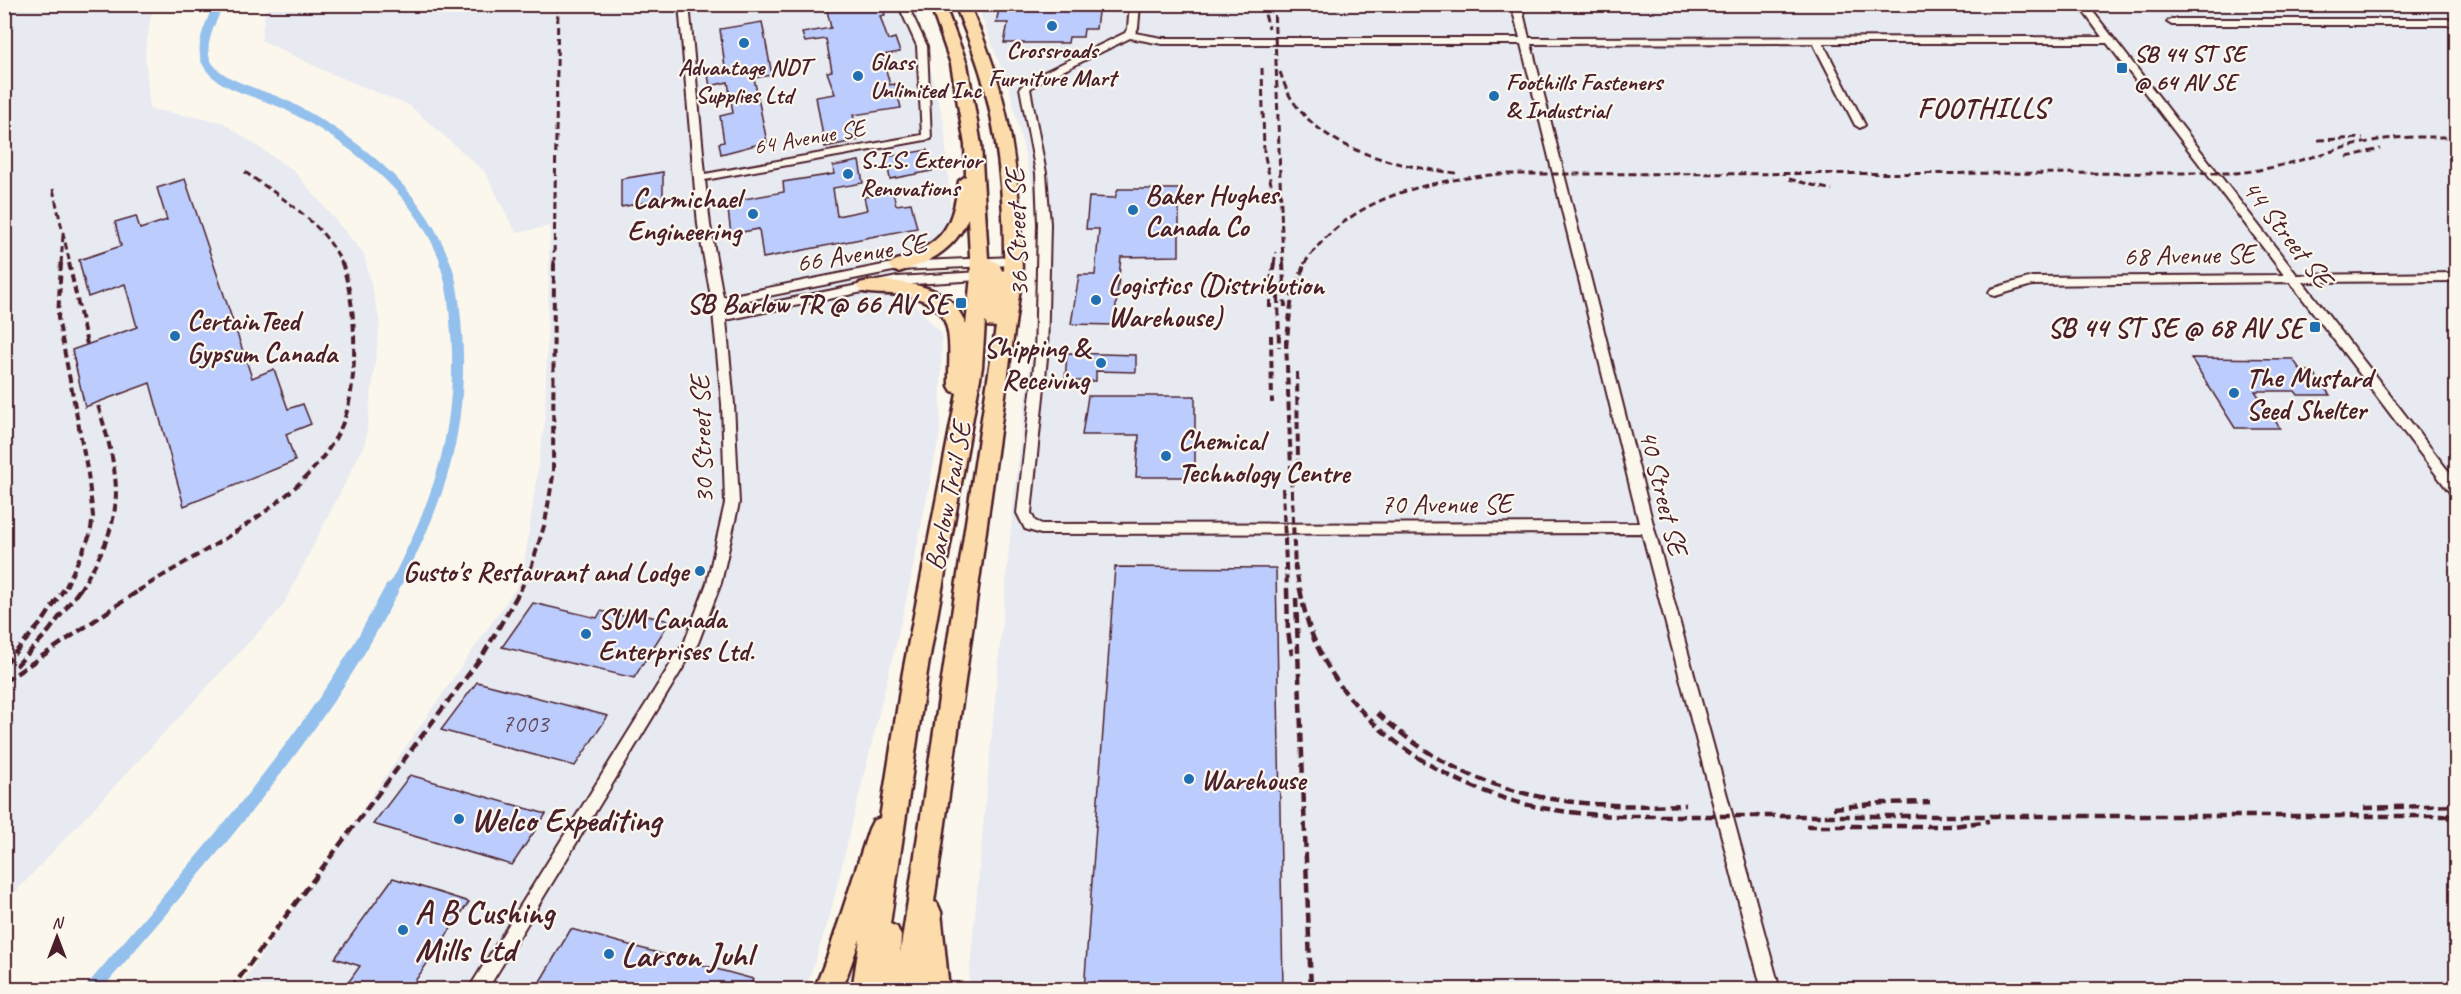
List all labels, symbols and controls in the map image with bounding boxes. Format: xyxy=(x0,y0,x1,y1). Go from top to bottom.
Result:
marker: Crossroads Furniture Mart xyxy=(1045,19,1059,33)
place label: Crossroads Furniture Mart xyxy=(988,35,1120,93)
marker: Advantage NDT Supplies Ltd xyxy=(737,36,751,50)
place label: SB 44 ST SE @ 64 AV SE xyxy=(2134,39,2248,97)
place label: Glass Unlimited Inc xyxy=(870,47,982,105)
place label: Advantage NDT Supplies Ltd xyxy=(678,52,817,110)
marker: SB 44 ST SE @ 64 AV SE xyxy=(2115,61,2129,75)
place label: Foothills Fasteners & Industrial xyxy=(1506,67,1665,125)
marker: Glass Unlimited Inc xyxy=(851,69,865,83)
marker: Foothills Fasteners & Industrial xyxy=(1487,89,1501,103)
district label: FOOTHILLS xyxy=(1918,90,2053,125)
street label: 64 Avenue SE xyxy=(751,112,870,162)
place label: S.I.S. Exterior Renovations xyxy=(860,145,984,203)
street label: 36 Street SE xyxy=(997,165,1036,297)
marker: S.I.S. Exterior Renovations xyxy=(841,167,855,181)
street label: 44 Street SE xyxy=(2234,172,2343,297)
place label: Baker Hughes Canada Co xyxy=(1145,177,1281,244)
place label: Carmichael Engineering xyxy=(627,181,746,248)
marker: Baker Hughes Canada Co xyxy=(1126,203,1140,217)
marker: Carmichael Engineering xyxy=(746,207,760,221)
street label: 66 Avenue SE xyxy=(794,224,932,280)
street label: 68 Avenue SE xyxy=(2123,236,2258,273)
place label: Logistics (Distribution Warehouse) xyxy=(1108,267,1326,334)
place label: SB Barlow TR @ 66 AV SE xyxy=(687,286,953,321)
marker: Logistics (Distribution Warehouse) xyxy=(1089,293,1103,307)
marker: SB Barlow TR @ 66 AV SE xyxy=(954,296,968,310)
place label: CertainTeed Gypsum Canada xyxy=(187,303,340,370)
place label: SB 44 ST SE @ 68 AV SE xyxy=(2047,310,2307,345)
marker: SB 44 ST SE @ 68 AV SE xyxy=(2308,320,2322,334)
marker: CertainTeed Gypsum Canada xyxy=(168,329,182,343)
place label: Shipping & Receiving xyxy=(984,330,1092,397)
marker: Shipping & Receiving xyxy=(1094,356,1108,370)
place label: The Mustard Seed Shelter xyxy=(2246,360,2376,427)
street label: 30 Street SE xyxy=(682,372,721,504)
marker: The Mustard Seed Shelter xyxy=(2227,386,2241,400)
street label: Barlow Trail SE xyxy=(916,416,980,573)
place label: Chemical Technology Centre xyxy=(1178,423,1352,490)
street label: 40 Street SE xyxy=(1631,426,1697,561)
marker: Chemical Technology Centre xyxy=(1159,449,1173,463)
street label: 70 Avenue SE xyxy=(1380,486,1515,521)
place label: Gusto's Restaurant and Lodge xyxy=(403,554,691,589)
marker: Gusto's Restaurant and Lodge xyxy=(693,564,707,578)
place label: SUM Canada Enterprises Ltd. xyxy=(598,601,755,668)
marker: SUM Canada Enterprises Ltd. xyxy=(579,627,593,641)
house number: 7003 xyxy=(502,707,551,740)
place label: Warehouse xyxy=(1201,762,1308,797)
marker: Warehouse xyxy=(1182,772,1196,786)
place label: Welco Expediting xyxy=(471,799,664,841)
marker: Welco Expediting xyxy=(452,812,466,826)
place label: A B Cushing Mills Ltd xyxy=(415,891,557,971)
north arrow xyxy=(27,907,87,967)
text: N xyxy=(52,913,65,933)
marker: A B Cushing Mills Ltd xyxy=(396,923,410,937)
place label: Larson Juhl xyxy=(621,934,758,976)
marker: Larson Juhl xyxy=(602,947,616,961)

